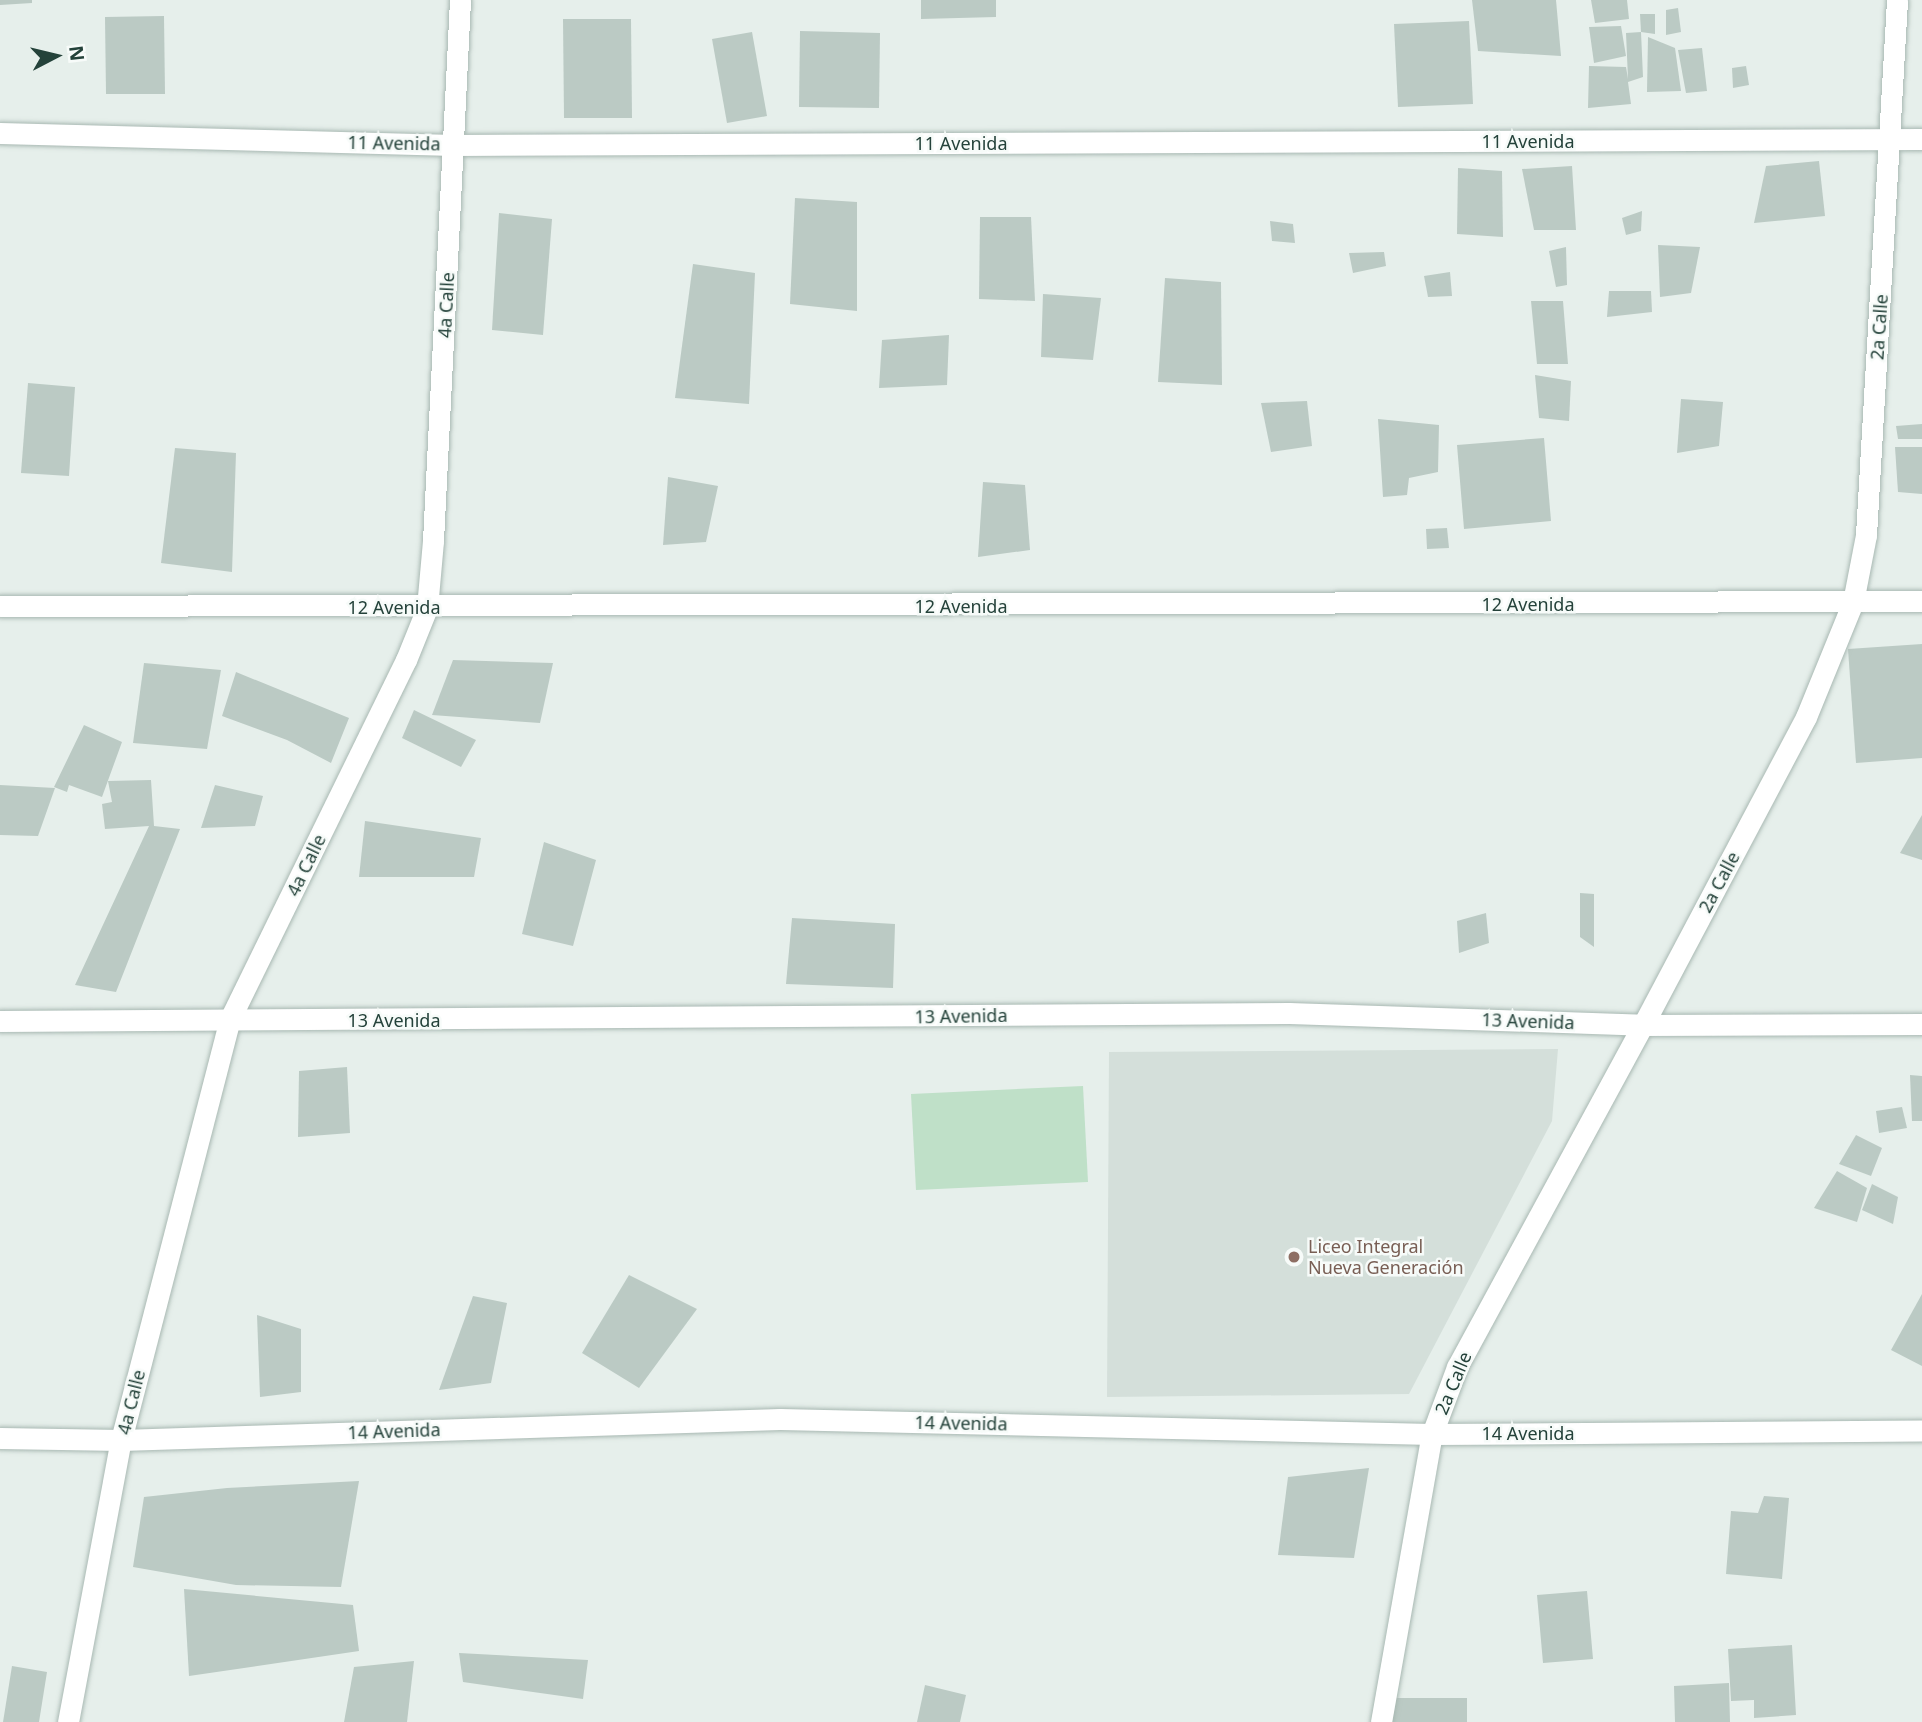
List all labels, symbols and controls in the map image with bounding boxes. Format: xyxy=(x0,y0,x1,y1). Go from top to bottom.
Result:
north arrow xyxy=(21,21,91,91)
text: N xyxy=(63,44,91,63)
street label: 11 Avenida xyxy=(1481,130,1575,152)
street label: 11 Avenida xyxy=(347,131,441,155)
street label: 11 Avenida xyxy=(914,132,1008,154)
street label: 4a Calle xyxy=(433,271,459,339)
street label: 2a Calle xyxy=(1866,293,1892,361)
street label: 12 Avenida xyxy=(1481,593,1575,615)
street label: 12 Avenida xyxy=(914,595,1008,617)
street label: 12 Avenida xyxy=(347,596,441,618)
street label: 4a Calle xyxy=(282,831,330,899)
street label: 2a Calle xyxy=(1694,848,1744,916)
street label: 13 Avenida xyxy=(914,1004,1008,1028)
street label: 13 Avenida xyxy=(347,1009,441,1031)
street label: 13 Avenida xyxy=(1481,1009,1575,1033)
place label: Liceo Integral Nueva Generación xyxy=(1308,1236,1464,1278)
marker: Liceo Integral Nueva Generación xyxy=(1286,1249,1302,1265)
street label: 2a Calle xyxy=(1430,1348,1476,1418)
street label: 4a Calle xyxy=(113,1367,149,1437)
street label: 14 Avenida xyxy=(914,1411,1008,1435)
street label: 14 Avenida xyxy=(347,1419,441,1443)
street label: 14 Avenida xyxy=(1481,1422,1575,1444)

